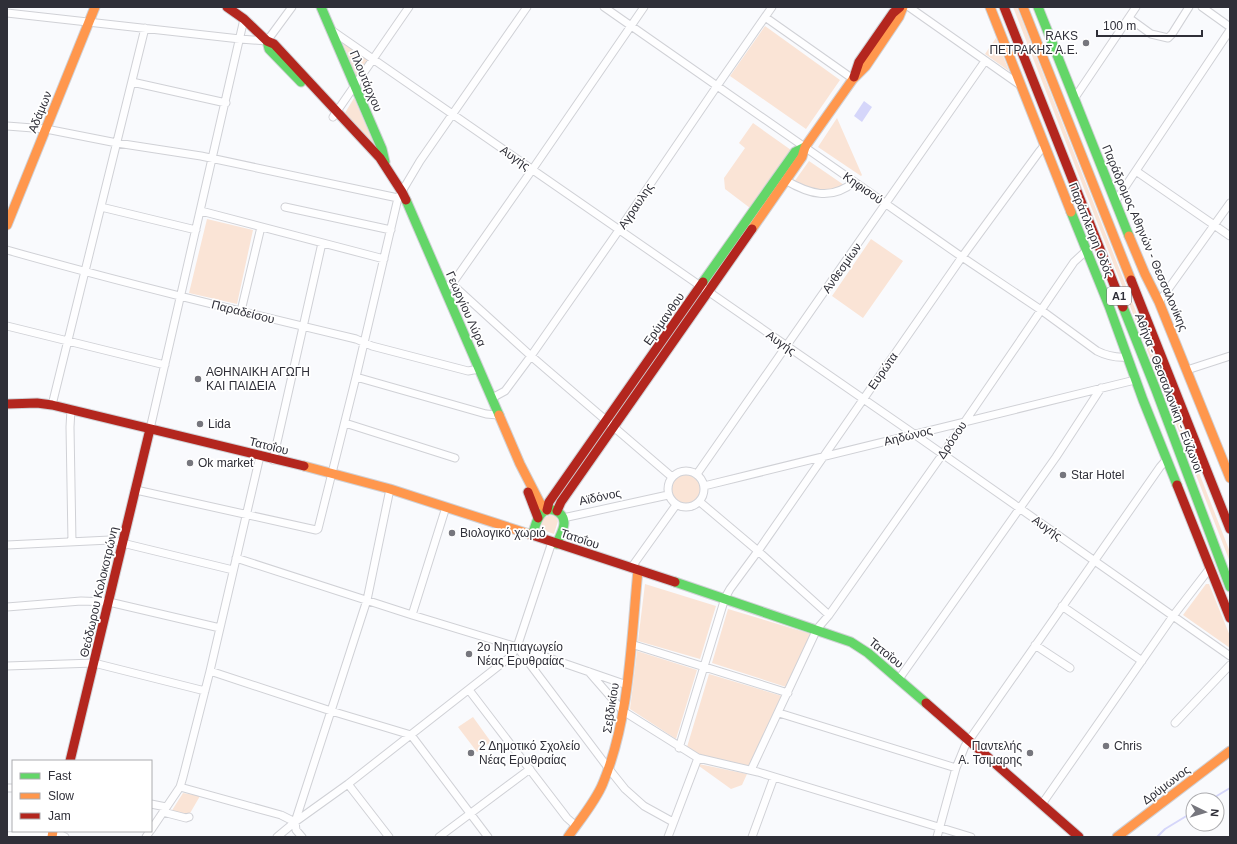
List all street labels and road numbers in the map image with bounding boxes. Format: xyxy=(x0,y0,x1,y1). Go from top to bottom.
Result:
street label: Πλουτάρχου xyxy=(347,48,385,114)
street label: Αδάμων xyxy=(25,89,55,135)
street label: Αυγής xyxy=(497,143,533,173)
street label: Παράδρομος Αθηνών - Θεσσαλονίκης xyxy=(1099,143,1191,333)
street label: Κηφισού xyxy=(840,169,886,207)
street label: Αγραυλης xyxy=(615,180,657,232)
street label: Παράπλευρη Οδός xyxy=(1066,181,1116,280)
street label: Ανθεσμίων xyxy=(820,240,864,296)
street label: Γεωργίου Λύρα xyxy=(443,269,489,349)
road number: Α1 xyxy=(1107,287,1131,305)
street label: Ερύμανθου xyxy=(641,290,687,348)
street label: Παραδείσου xyxy=(210,297,276,327)
street label: Αθήνα - Θεσσαλονίκη - Εύζωνοι xyxy=(1132,311,1206,475)
street label: Αυγής xyxy=(763,328,799,358)
street label: Ευρώτα xyxy=(865,350,901,392)
street label: Δρόσου xyxy=(934,419,970,461)
street label: Αηδώνος xyxy=(882,423,934,449)
street label: Τατοΐου xyxy=(248,434,290,458)
street label: Αϊδόνος xyxy=(578,486,622,508)
street label: Αυγής xyxy=(1029,513,1065,543)
street label: Θεόδωρου Κολοκοτρώνη xyxy=(77,525,121,659)
street label: Τατοΐου xyxy=(559,526,601,552)
street label: Τατοΐου xyxy=(866,635,906,671)
street label: Σεβδικίου xyxy=(600,682,622,734)
street label: Δρύμωνος xyxy=(1139,762,1193,807)

